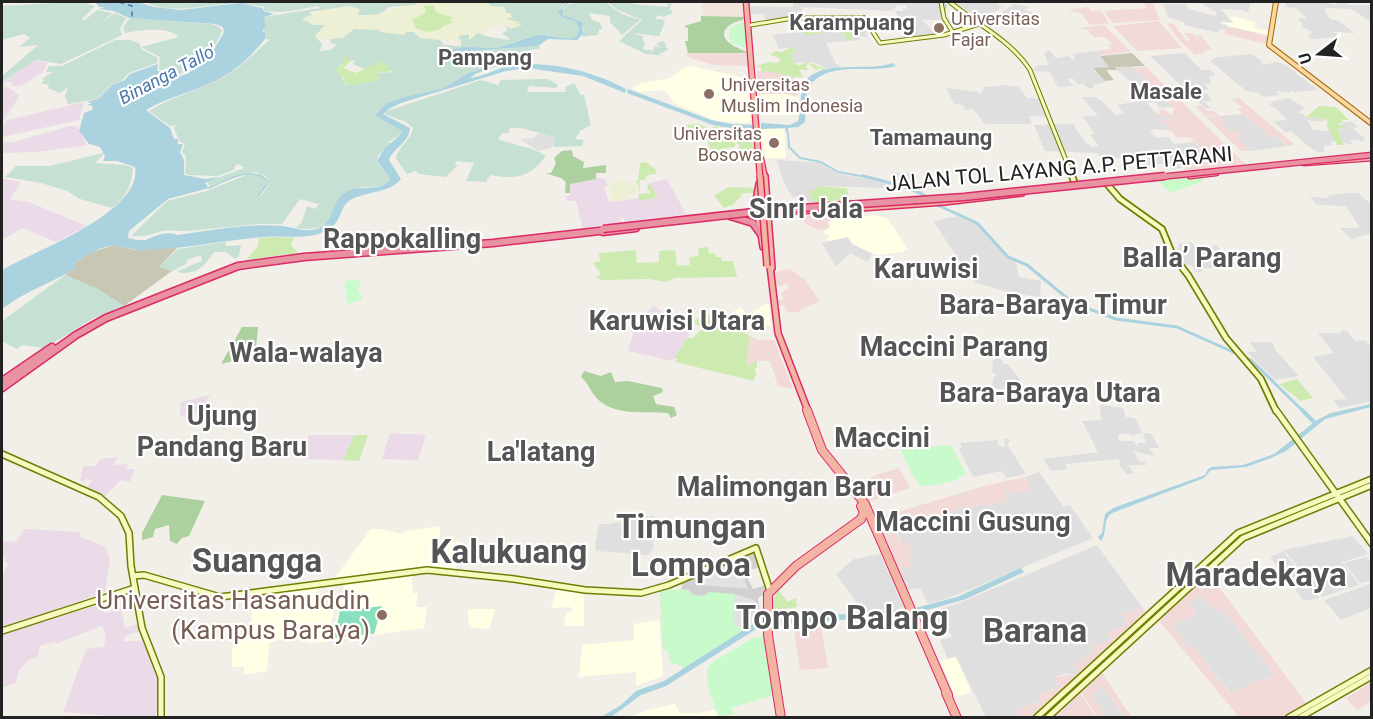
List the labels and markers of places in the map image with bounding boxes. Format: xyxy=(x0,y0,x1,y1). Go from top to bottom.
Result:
place label: Universitas Fajar xyxy=(951,8,1040,50)
marker: Universitas Fajar xyxy=(932,21,946,35)
place label: Universitas Muslim Indonesia xyxy=(721,74,863,116)
marker: Universitas Muslim Indonesia xyxy=(702,87,716,101)
place label: Universitas Bosowa xyxy=(673,123,762,165)
marker: Universitas Bosowa xyxy=(767,136,781,150)
place label: Universitas Hasanuddin (Kampus Baraya) xyxy=(96,585,370,645)
marker: Universitas Hasanuddin (Kampus Baraya) xyxy=(375,608,389,622)

